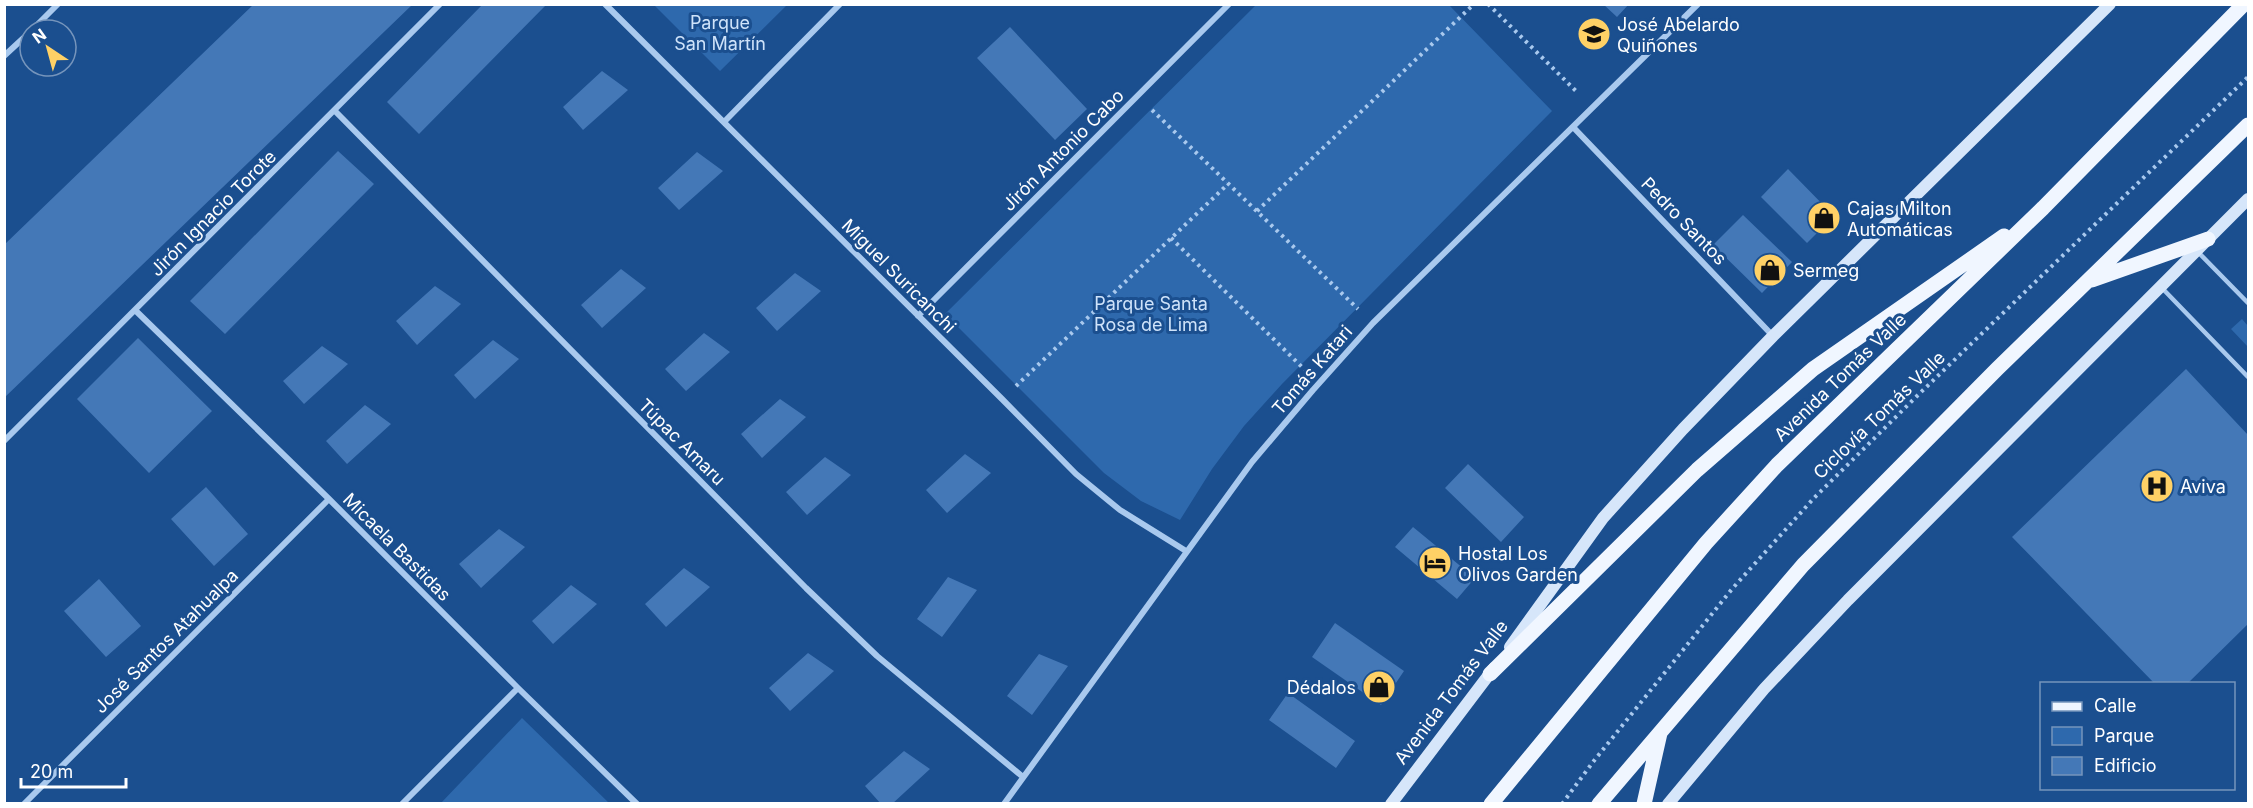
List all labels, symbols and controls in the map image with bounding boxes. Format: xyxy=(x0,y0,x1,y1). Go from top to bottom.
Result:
park label: Parque San Martín xyxy=(674,12,766,54)
place label: José Abelardo Quiñones xyxy=(1617,14,1740,56)
school or university icon: José Abelardo Quiñones xyxy=(1576,16,1612,52)
north arrow xyxy=(18,18,78,78)
text: N xyxy=(28,24,50,48)
street label: Jirón Antonio Cabo xyxy=(998,85,1128,215)
street label: Jirón Ignacio Torote xyxy=(146,146,280,280)
street label: Pedro Santos xyxy=(1637,173,1731,269)
place label: Cajas Milton Automáticas xyxy=(1847,198,1953,240)
shop icon: Cajas Milton Automáticas xyxy=(1806,200,1842,236)
street label: Miguel Suricanchi xyxy=(838,215,960,337)
shop icon: Sermeg xyxy=(1752,252,1788,288)
place label: Sermeg xyxy=(1793,260,1859,281)
park label: Parque Santa Rosa de Lima xyxy=(1094,293,1208,335)
street label: Avenida Tomás Valle xyxy=(1770,309,1910,445)
street label: Tomás Katari xyxy=(1268,321,1356,419)
street label: Ciclovía Tomás Valle xyxy=(1809,347,1949,483)
street label: Túpac Amaru xyxy=(635,395,729,489)
hospital icon: Aviva xyxy=(2139,468,2175,504)
place label: Aviva xyxy=(2180,476,2226,497)
street label: Micaela Bastidas xyxy=(339,489,455,605)
place label: Hostal Los Olivos Garden xyxy=(1458,543,1578,585)
hotel icon: Hostal Los Olivos Garden xyxy=(1417,545,1453,581)
street label: José Santos Atahualpa xyxy=(90,565,242,717)
street label: Avenida Tomás Valle xyxy=(1390,616,1512,768)
shop icon: Dédalos xyxy=(1361,669,1397,705)
place label: Dédalos xyxy=(1287,677,1356,698)
legend xyxy=(2040,682,2235,790)
text: Calle xyxy=(2094,695,2136,716)
text: Parque xyxy=(2094,725,2154,746)
scale bar xyxy=(21,751,126,789)
text: Edificio xyxy=(2094,755,2157,776)
text: 20 m xyxy=(30,761,73,782)

